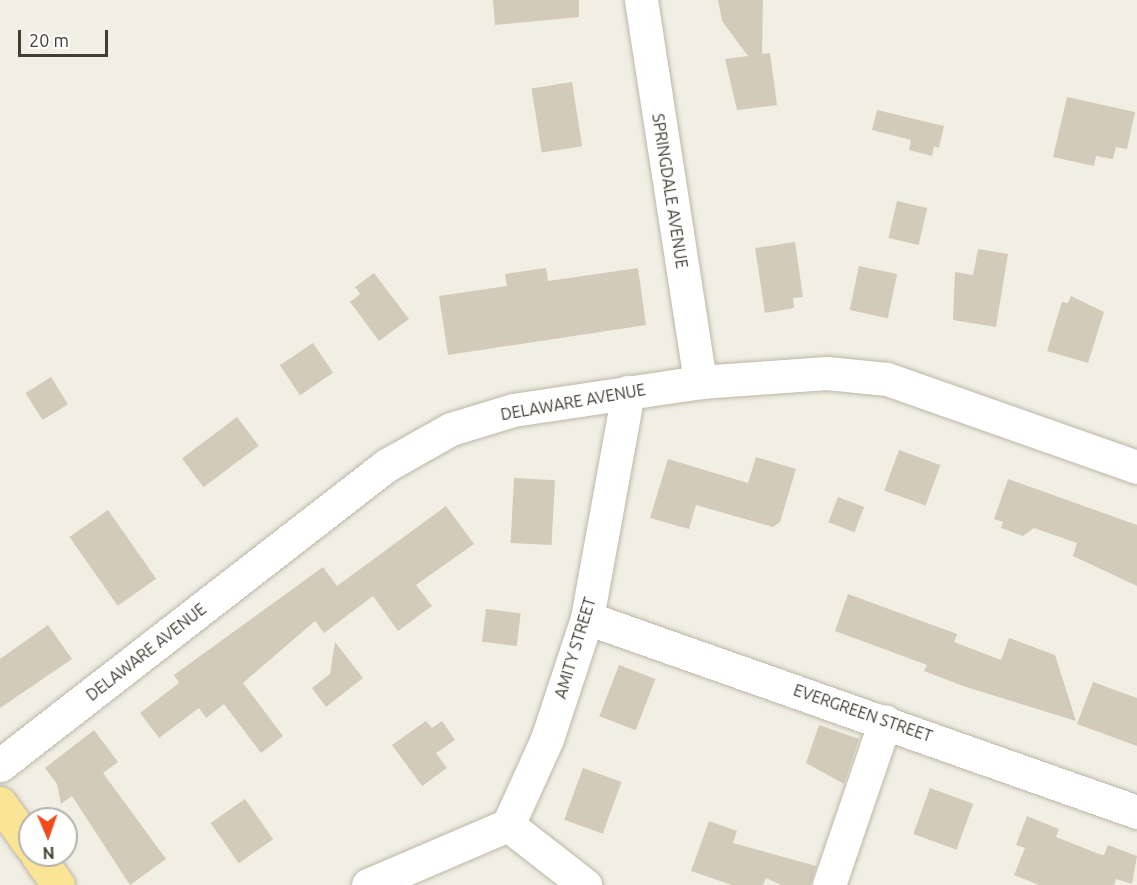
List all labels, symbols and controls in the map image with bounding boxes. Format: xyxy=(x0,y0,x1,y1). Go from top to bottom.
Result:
scale bar xyxy=(21,18,111,56)
text: 20 m xyxy=(29,30,69,50)
street label: SPRINGDALE AVENUE xyxy=(648,112,692,270)
street label: DELAWARE AVENUE xyxy=(499,380,647,424)
street label: AMITY STREET xyxy=(551,595,599,701)
street label: DELAWARE AVENUE xyxy=(82,599,210,705)
street label: EVERGREEN STREET xyxy=(791,680,935,746)
north arrow xyxy=(18,807,78,867)
text: N xyxy=(42,844,55,862)

